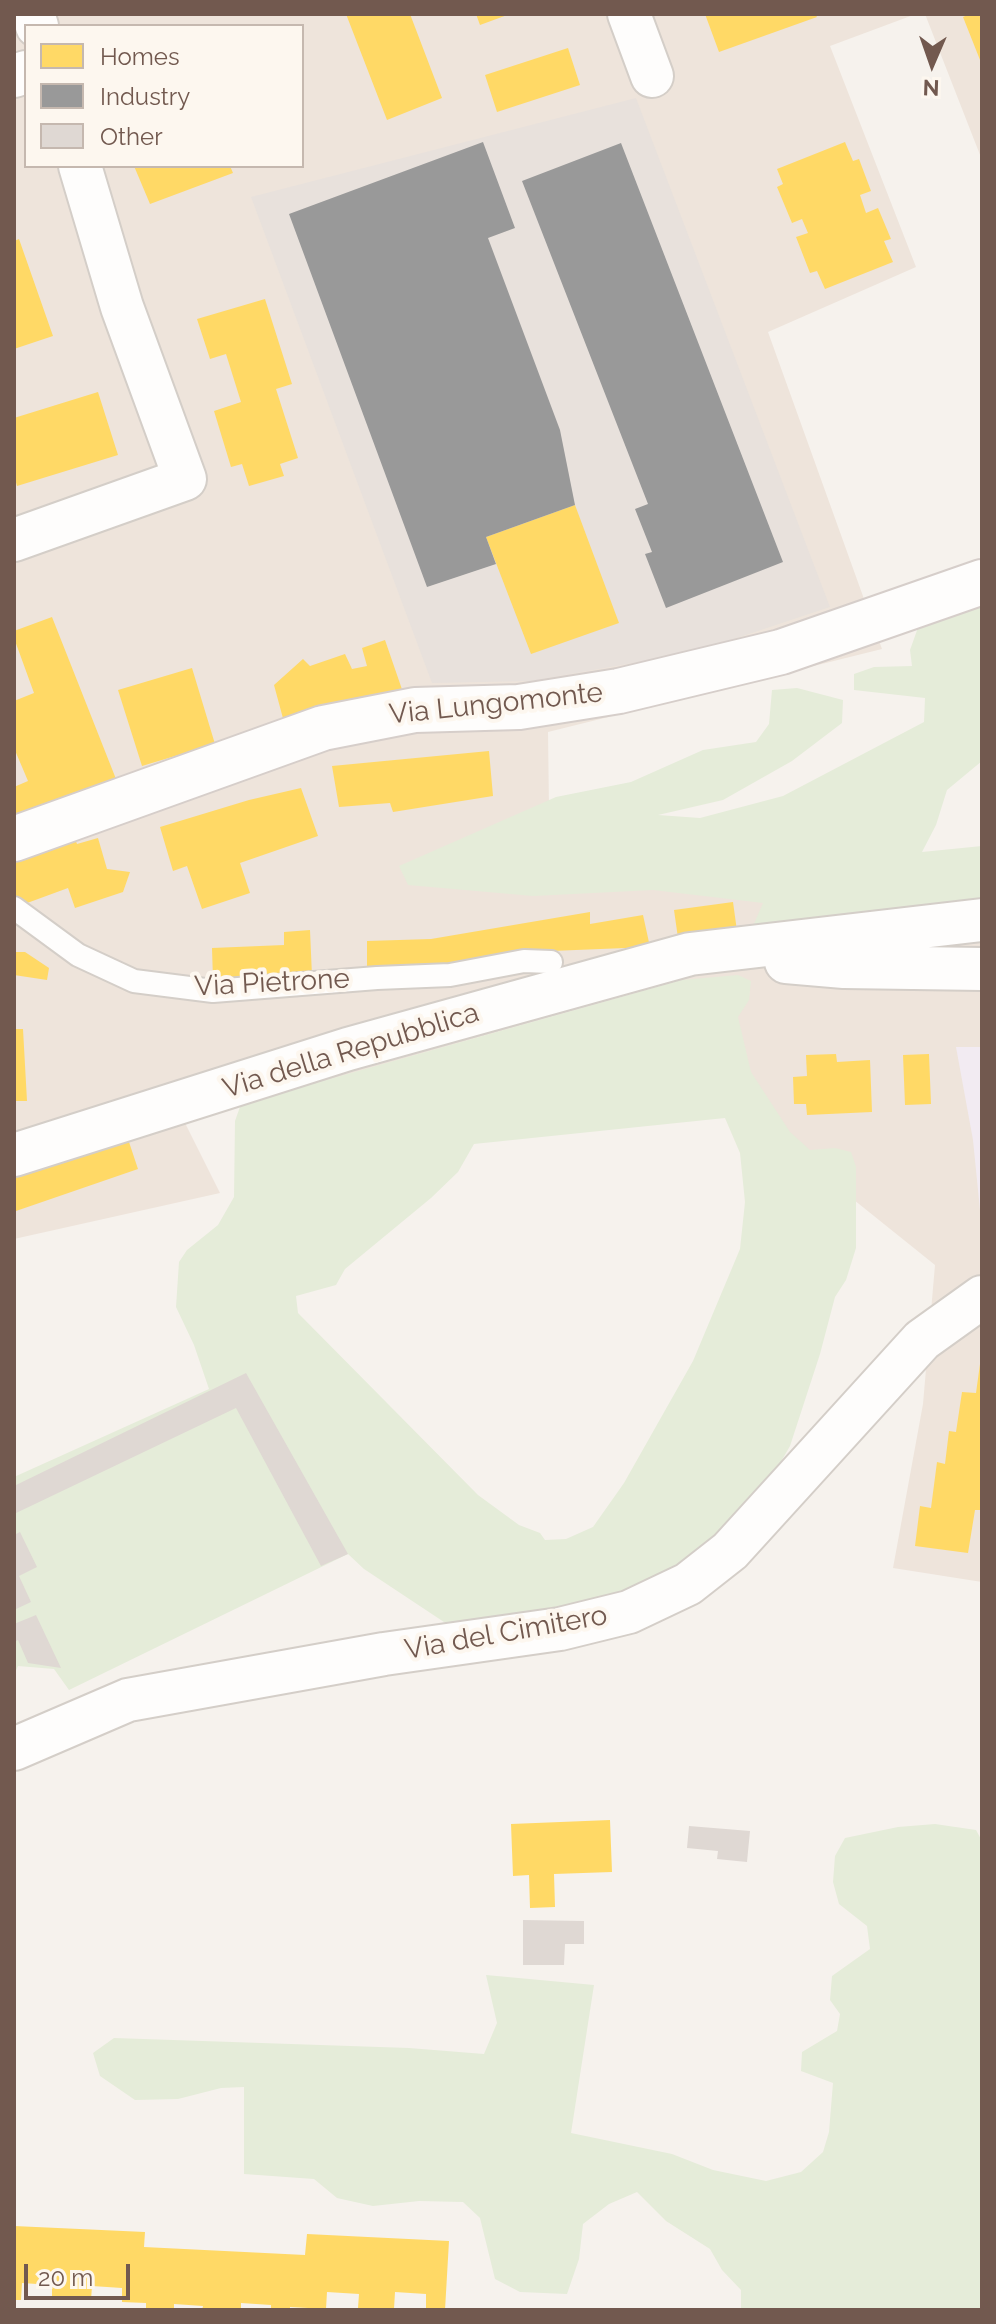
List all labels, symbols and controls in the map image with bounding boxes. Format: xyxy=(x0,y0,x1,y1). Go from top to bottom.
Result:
legend xyxy=(24,24,304,168)
north arrow xyxy=(892,24,972,104)
text: Homes xyxy=(100,42,180,71)
text: N xyxy=(922,75,940,101)
text: Industry xyxy=(100,82,190,111)
text: Other xyxy=(100,122,163,151)
street label: Via Lungomonte xyxy=(387,676,605,732)
street label: Via Pietrone xyxy=(193,962,351,1004)
street label: Via della Repubblica xyxy=(219,996,483,1106)
street label: Via del Cimitero xyxy=(402,1599,610,1667)
scale bar xyxy=(28,2248,134,2298)
text: 20 m xyxy=(38,2263,93,2292)

